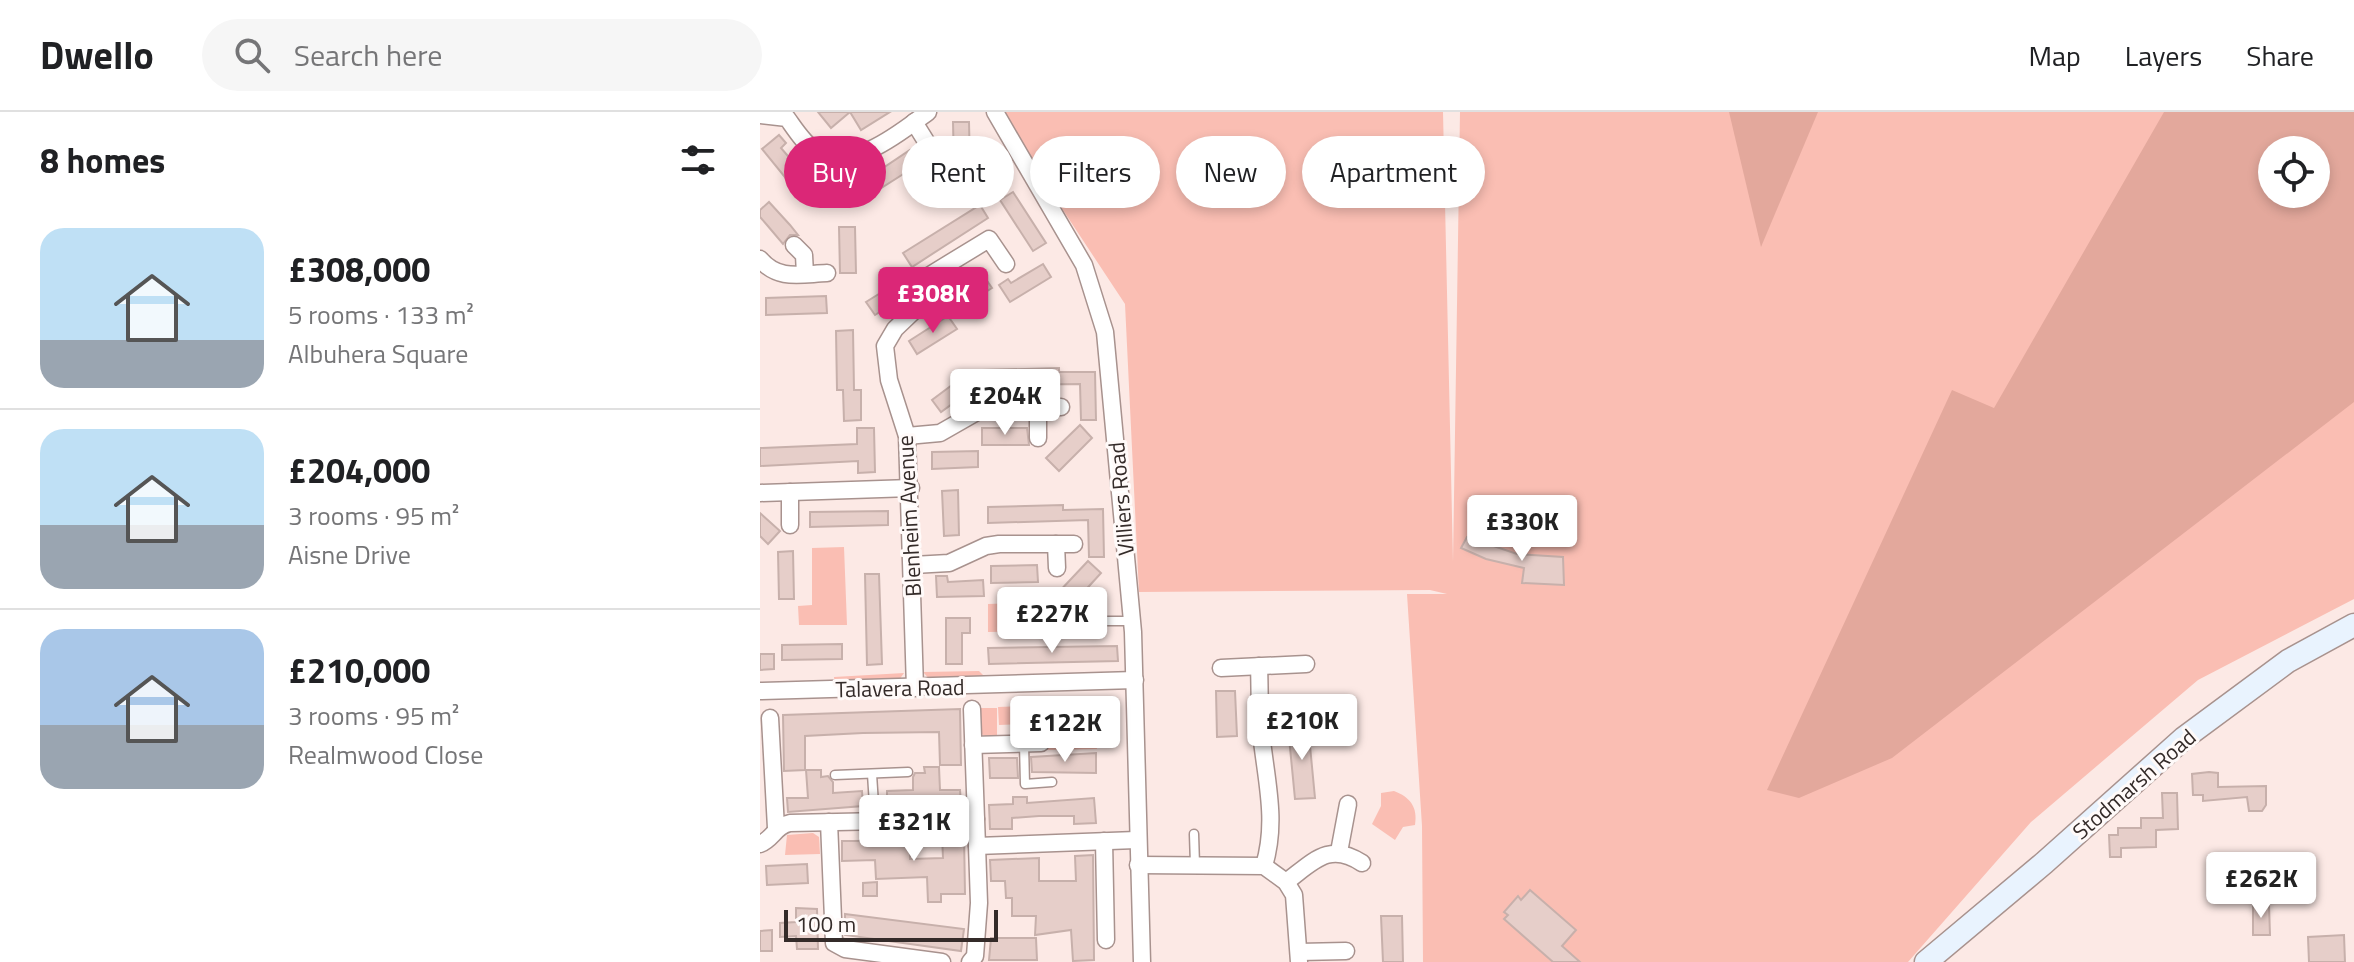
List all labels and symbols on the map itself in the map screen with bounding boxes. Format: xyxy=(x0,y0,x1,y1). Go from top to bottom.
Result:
pin: £308K xyxy=(877,267,989,335)
pin: £204K xyxy=(949,369,1061,437)
street label: Blenheim Avenue xyxy=(888,435,930,597)
street label: Villiers Road xyxy=(1099,441,1143,557)
pin: £330K xyxy=(1466,495,1578,563)
pin: £227K xyxy=(996,587,1108,655)
street label: Talavera Road xyxy=(835,670,965,706)
pin: £210K xyxy=(1246,694,1358,762)
pin: £122K xyxy=(1009,696,1121,764)
street label: Stodmarsh Road xyxy=(2065,721,2203,847)
pin: £321K xyxy=(858,795,970,863)
pin: £262K xyxy=(2205,852,2317,920)
scale bar xyxy=(784,906,998,942)

